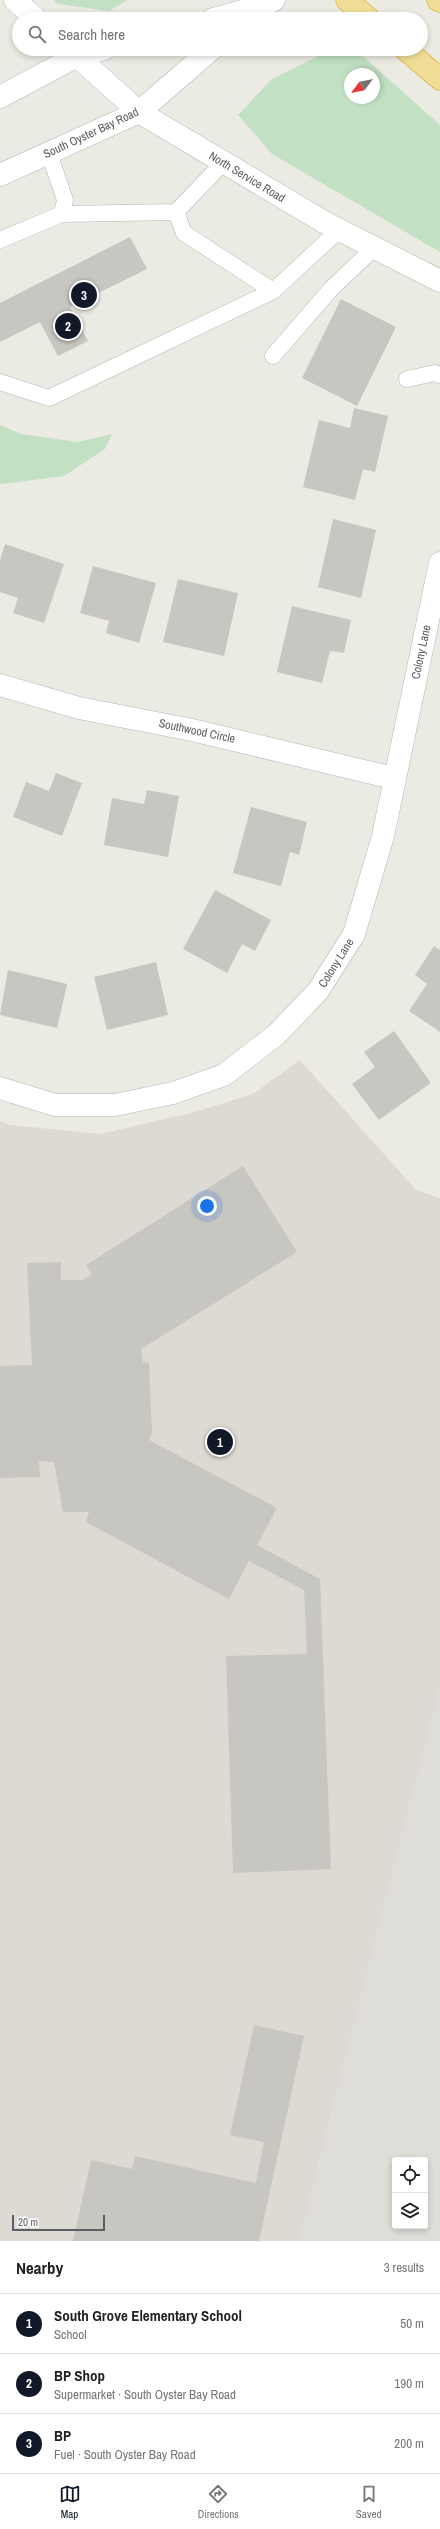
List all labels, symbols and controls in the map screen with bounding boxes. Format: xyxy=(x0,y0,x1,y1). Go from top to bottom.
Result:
search box xyxy=(12,12,428,56)
icon: search xyxy=(26,23,48,45)
text: Search here xyxy=(58,24,125,45)
north arrow xyxy=(344,68,380,104)
street label: South Oyster Bay Road xyxy=(41,104,141,162)
street label: North Service Road xyxy=(206,148,288,206)
pin: 3 xyxy=(71,280,97,310)
pin: 2 xyxy=(55,311,81,341)
street label: Colony Lane xyxy=(407,623,435,681)
street label: Southwood Circle xyxy=(157,715,237,747)
street label: Colony Lane xyxy=(315,935,357,991)
your location xyxy=(197,1196,217,1216)
pin: 1 xyxy=(207,1427,233,1457)
map controls xyxy=(392,2157,428,2229)
button: locate xyxy=(392,2157,428,2193)
button: layers xyxy=(392,2193,428,2229)
scale bar xyxy=(12,2213,105,2232)
text: 20 m xyxy=(18,2215,38,2229)
text: Nearby xyxy=(16,2256,63,2279)
text: 3 results xyxy=(384,2259,424,2276)
text: South Grove Elementary School xyxy=(54,2305,242,2326)
text: 1 xyxy=(26,2315,32,2332)
text: 50 m xyxy=(400,2315,424,2332)
text: School xyxy=(54,2326,87,2343)
text: BP Shop xyxy=(54,2365,105,2386)
text: 2 xyxy=(26,2375,32,2392)
text: 190 m xyxy=(394,2375,424,2392)
text: Supermarket · South Oyster Bay Road xyxy=(54,2386,236,2403)
text: BP xyxy=(54,2425,71,2446)
text: 3 xyxy=(26,2435,32,2452)
text: 200 m xyxy=(394,2435,424,2452)
text: Fuel · South Oyster Bay Road xyxy=(54,2446,196,2463)
tab: Map xyxy=(59,2483,81,2521)
tab: Directions xyxy=(198,2483,239,2521)
tab: Saved xyxy=(356,2483,381,2521)

